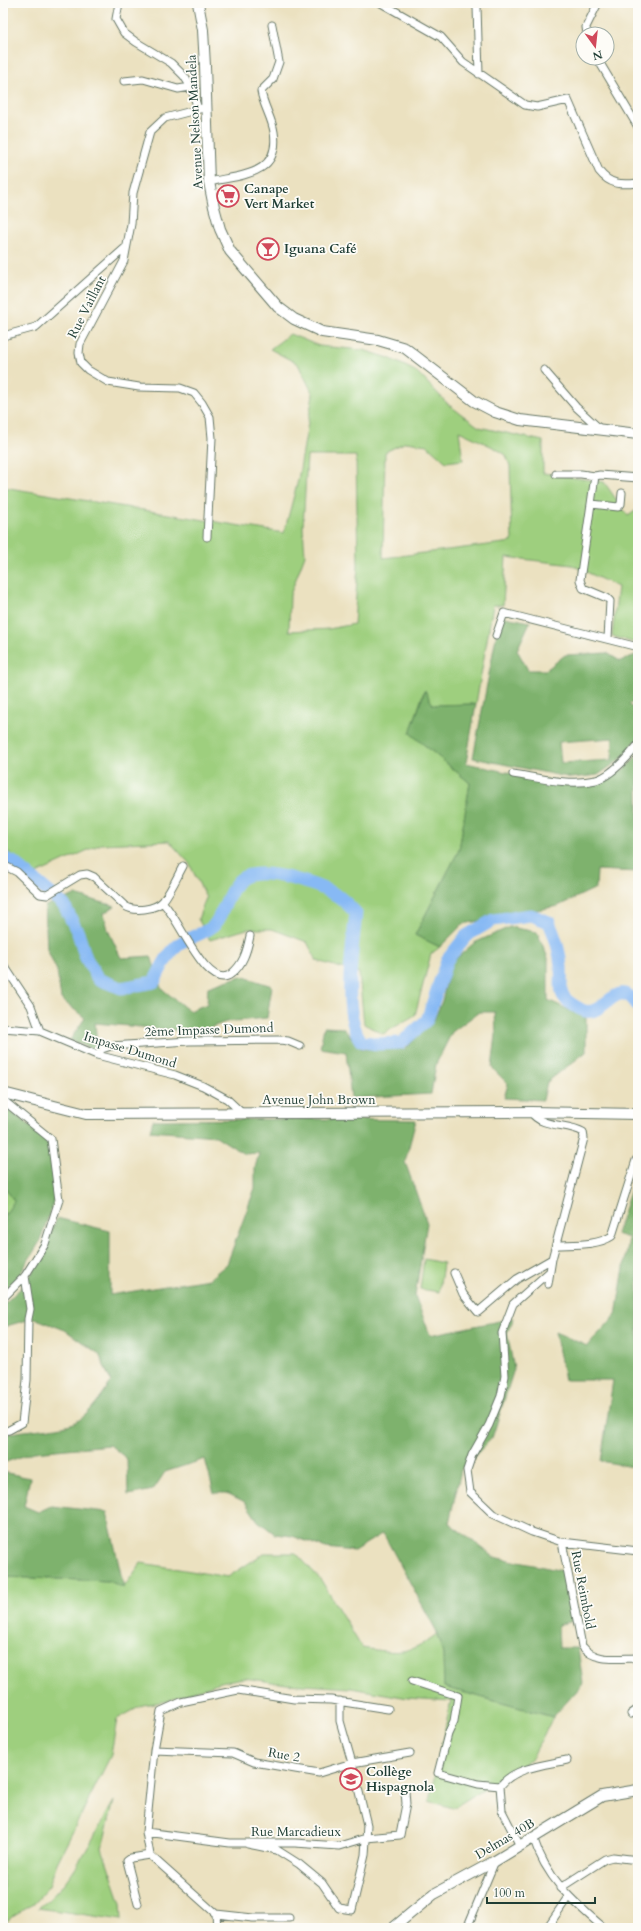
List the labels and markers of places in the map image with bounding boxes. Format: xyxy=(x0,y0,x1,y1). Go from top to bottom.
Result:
place label: Canape Vert Market xyxy=(244,180,315,213)
supermarket icon: Canape Vert Market xyxy=(215,183,241,209)
bar icon: Iguana Café xyxy=(255,236,281,262)
place label: Iguana Café xyxy=(284,240,357,258)
place label: Collège Hispagnola xyxy=(366,1763,435,1796)
school or university icon: Collège Hispagnola xyxy=(338,1766,364,1792)

